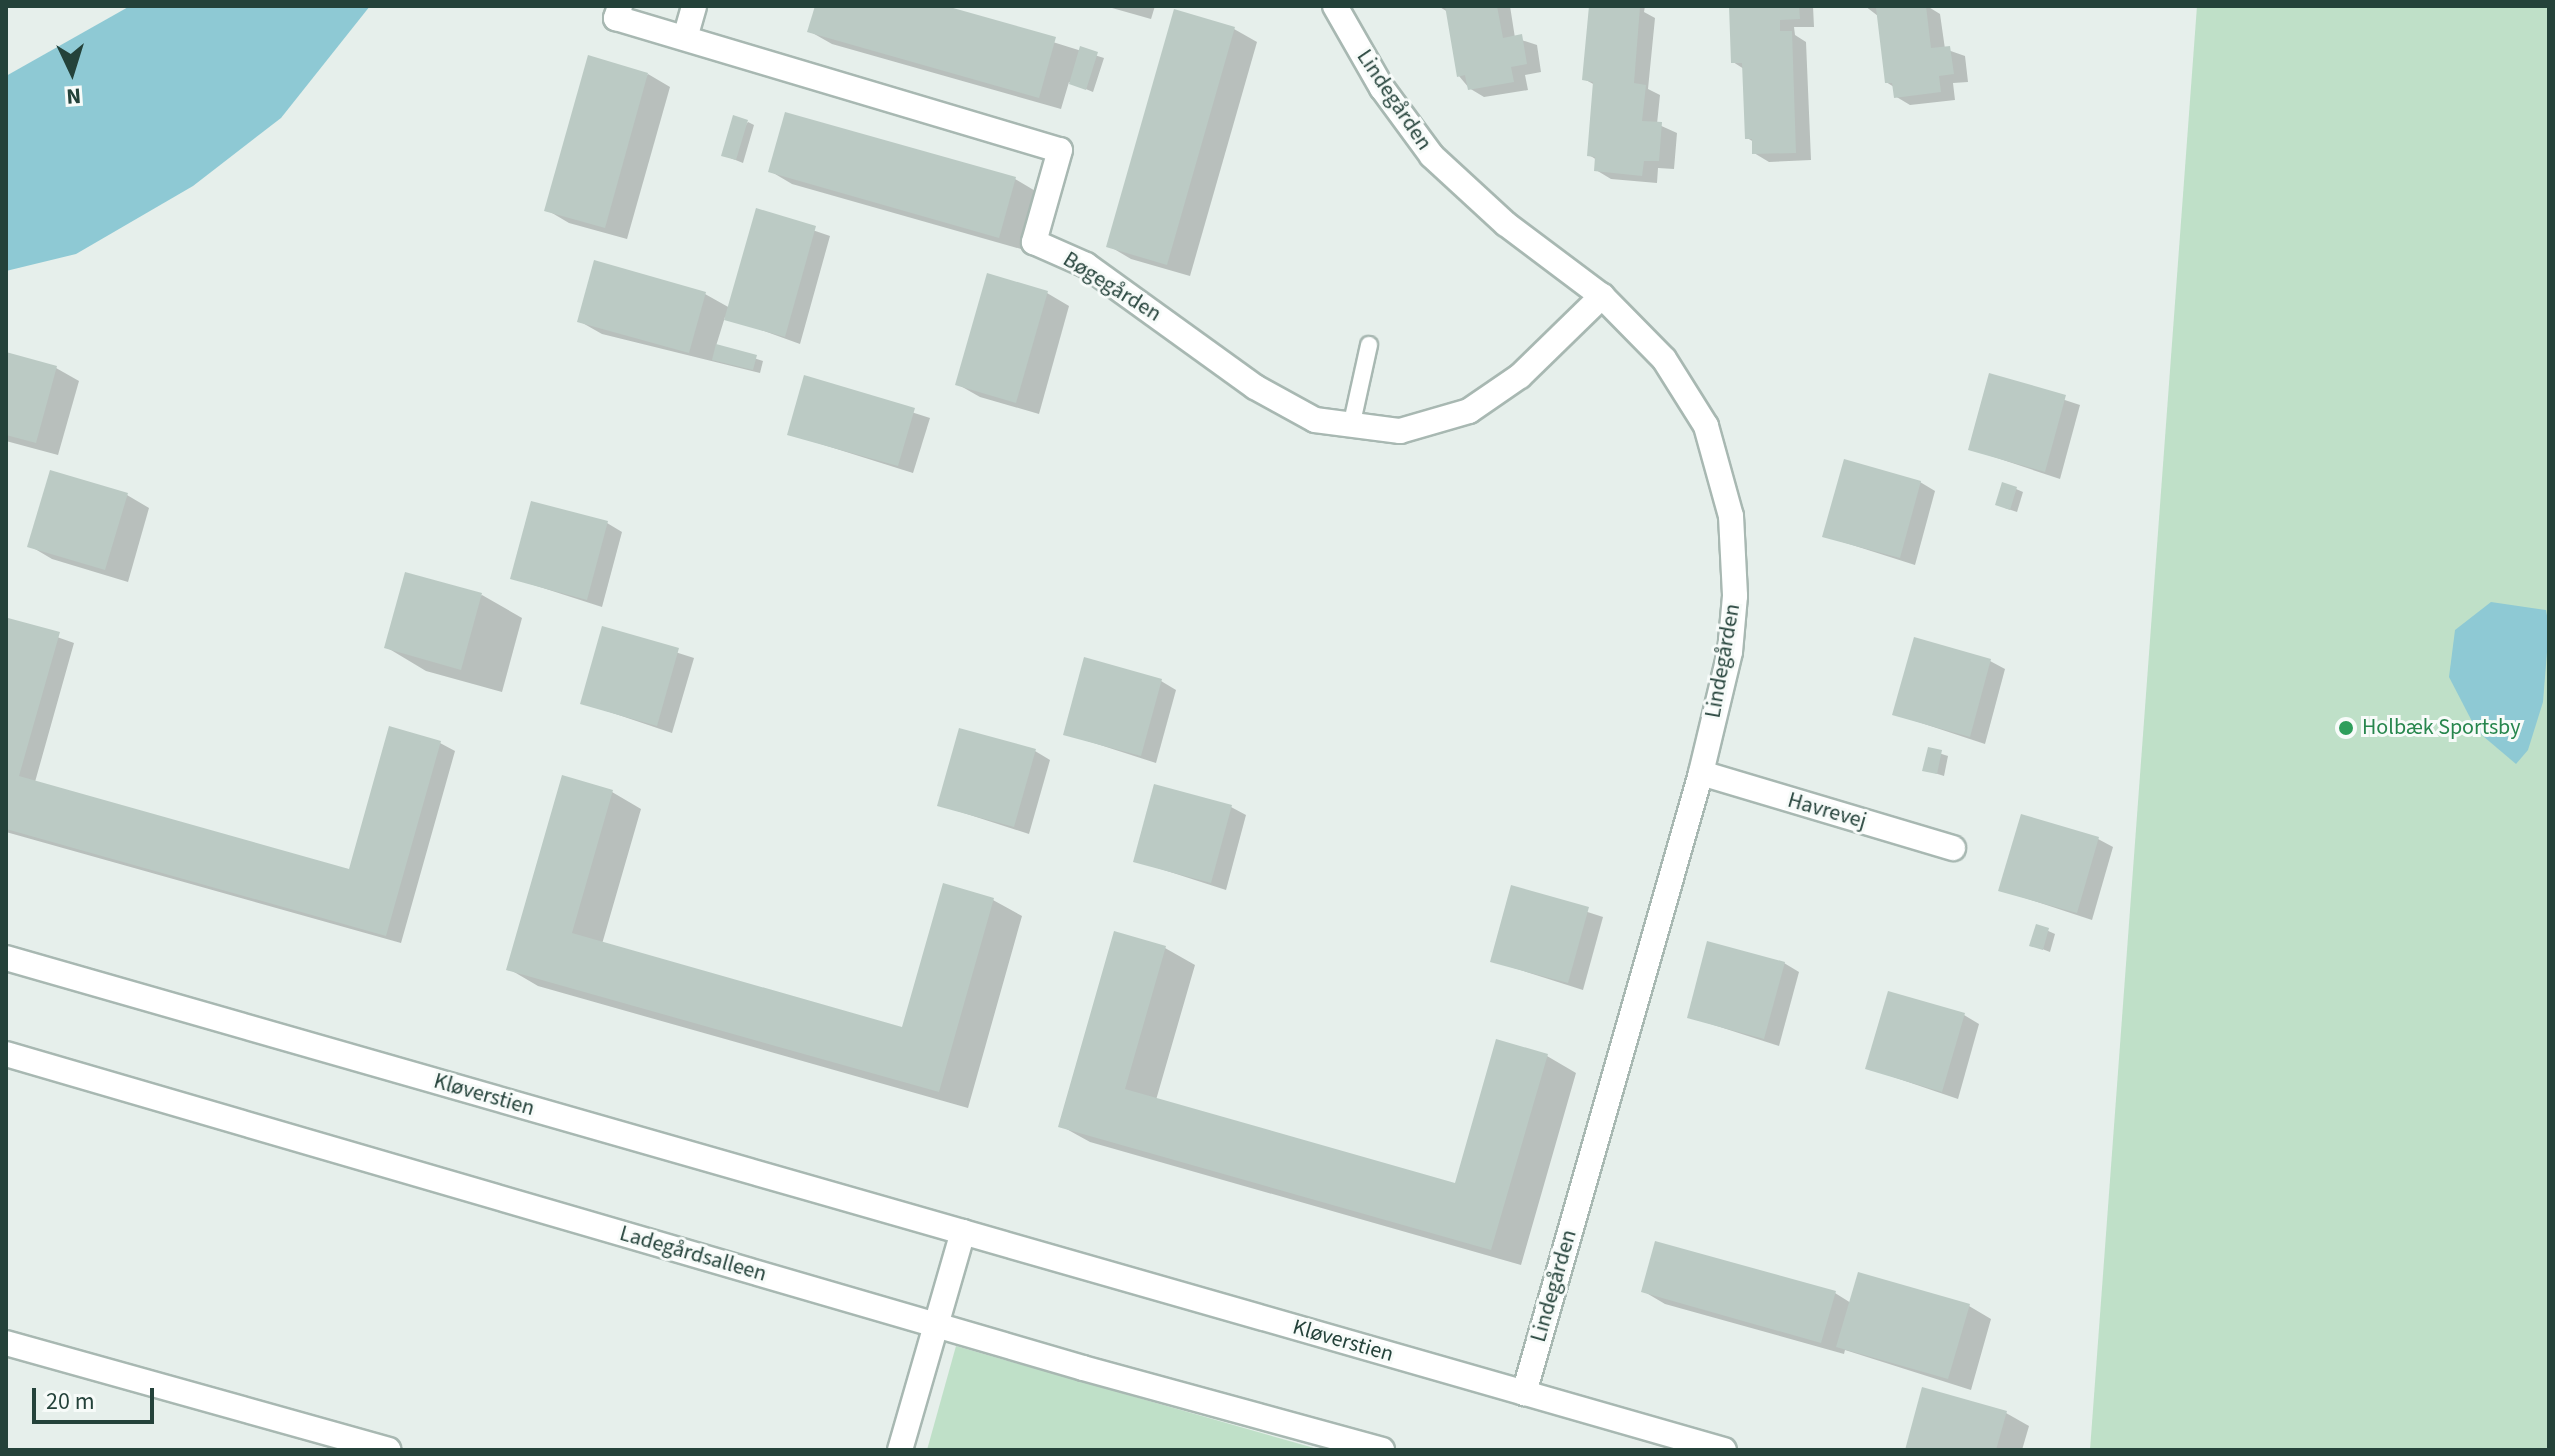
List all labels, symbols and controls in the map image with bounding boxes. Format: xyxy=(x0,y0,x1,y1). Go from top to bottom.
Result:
north arrow xyxy=(32,32,112,112)
street label: Lindegården xyxy=(1351,45,1437,155)
text: N xyxy=(65,79,82,112)
street label: Bøgegården xyxy=(1058,246,1166,328)
street label: Lindegården xyxy=(1700,602,1746,720)
place label: Holbæk Sportsby xyxy=(2362,715,2520,741)
marker: Holbæk Sportsby xyxy=(2337,719,2355,737)
street label: Havrevej xyxy=(1785,787,1869,835)
street label: Kløverstien xyxy=(431,1068,537,1122)
street label: Ladegårdsalleen xyxy=(617,1220,769,1288)
street label: Lindegården xyxy=(1525,1227,1583,1345)
street label: Kløverstien xyxy=(1290,1314,1396,1368)
scale bar xyxy=(36,1372,158,1422)
text: 20 m xyxy=(46,1384,95,1419)

